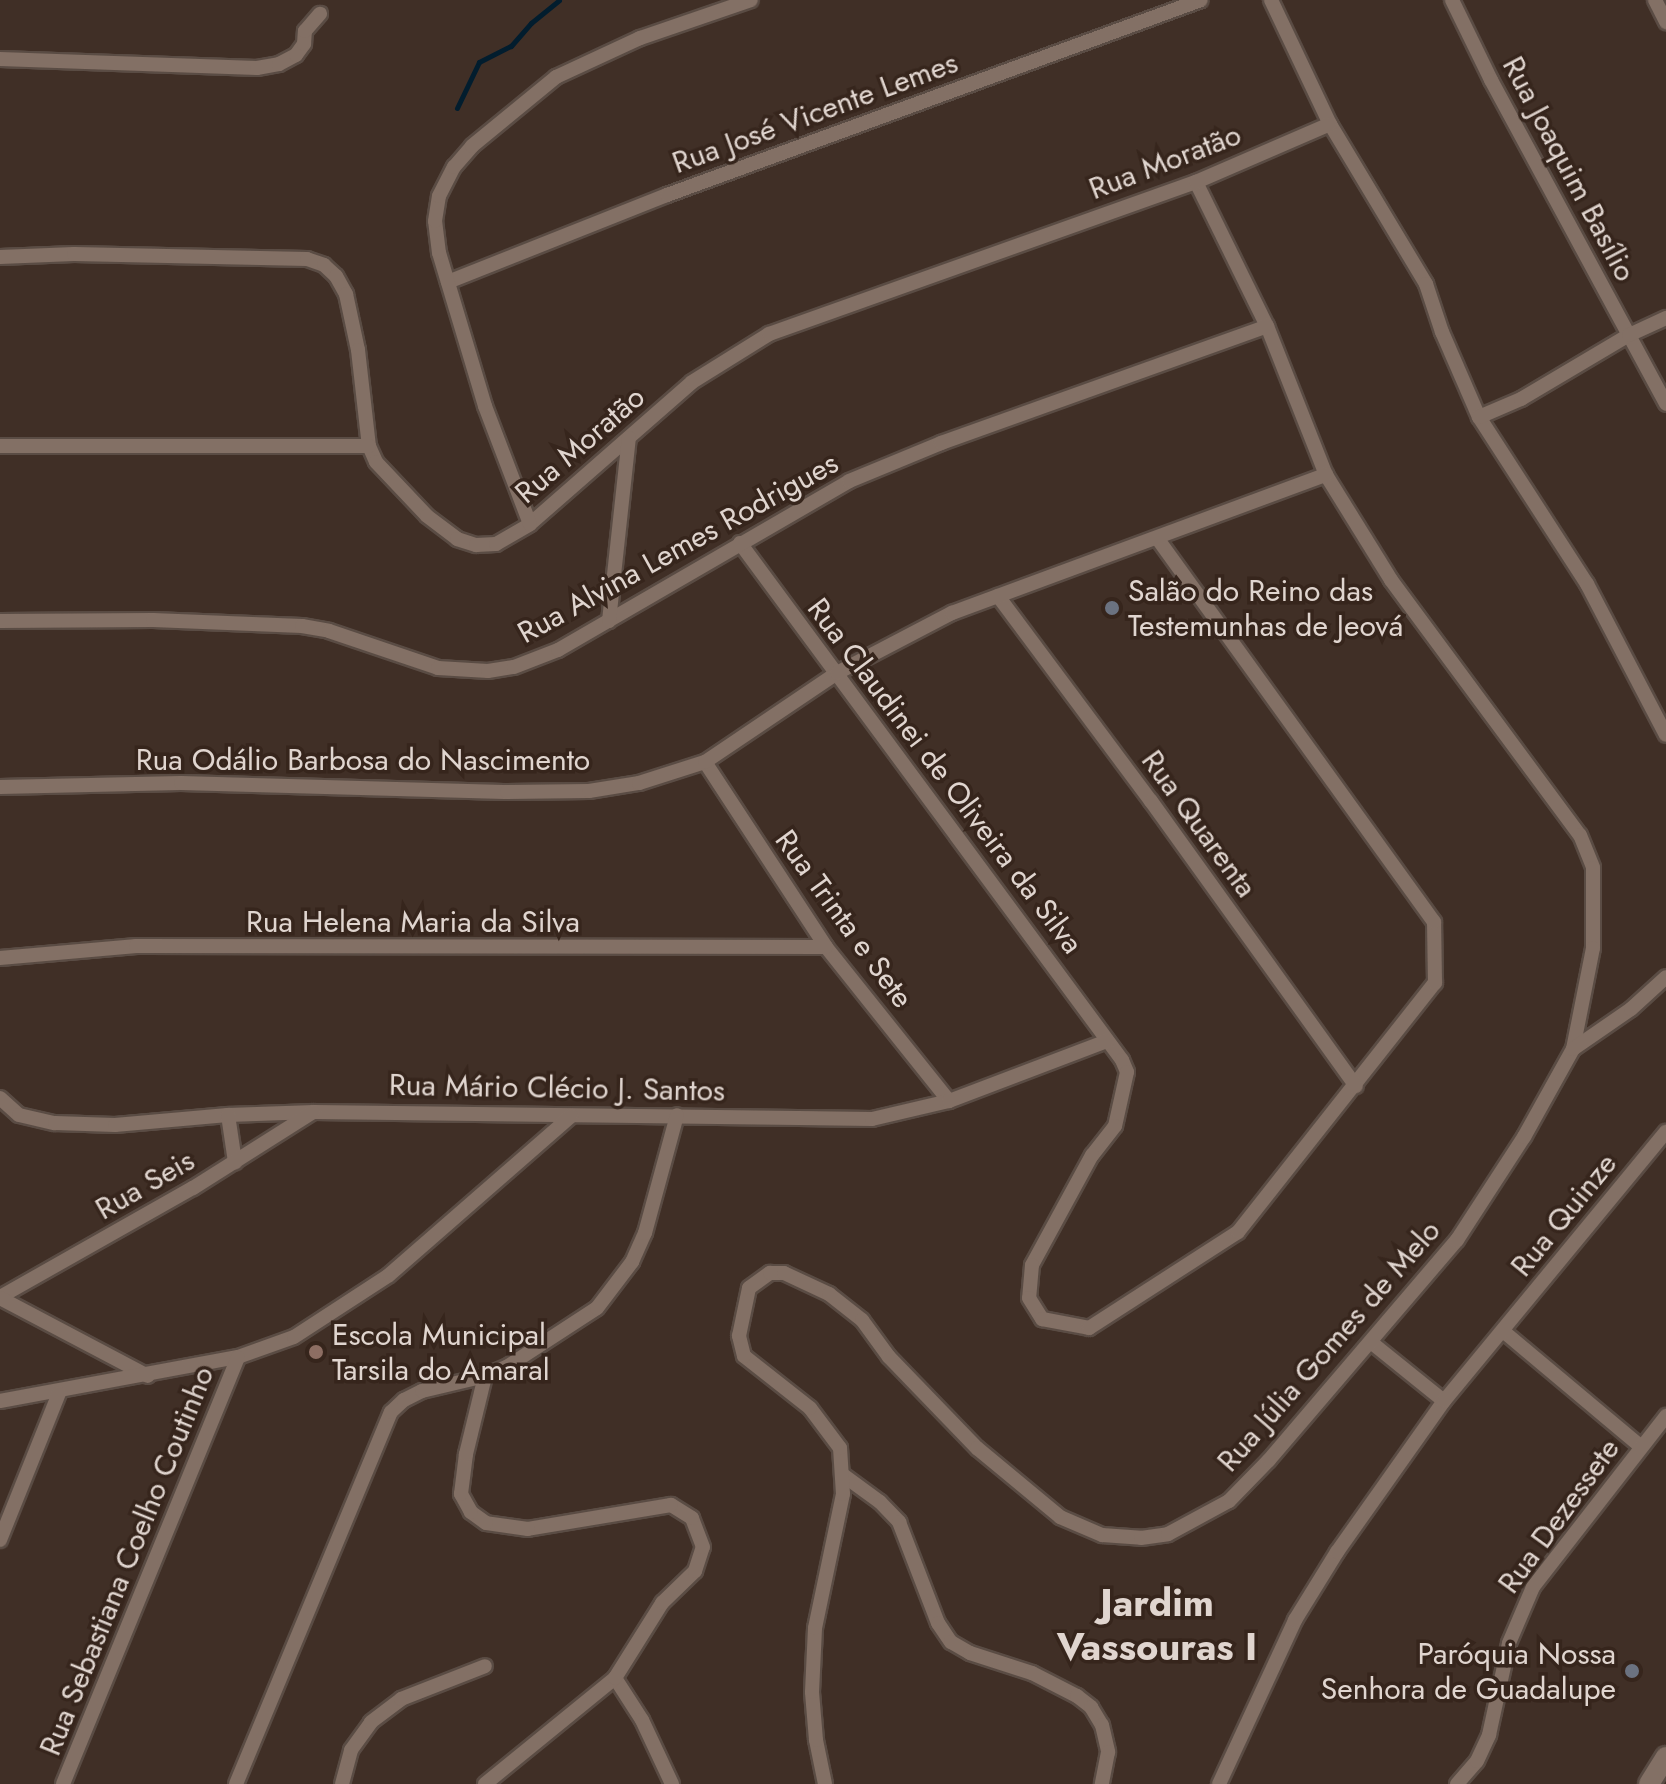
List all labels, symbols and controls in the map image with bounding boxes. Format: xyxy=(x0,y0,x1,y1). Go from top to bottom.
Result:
street label: Rua José Vicente Lemes xyxy=(668,45,962,181)
street label: Rua Joaquim Basílio xyxy=(1495,51,1643,287)
street label: Rua Moratão xyxy=(1084,117,1246,207)
street label: Rua Moratão xyxy=(508,379,652,511)
street label: Rua Alvina Lemes Rodrigues xyxy=(512,445,844,651)
place label: Salão do Reino das Testemunhas de Jeová xyxy=(1128,573,1403,644)
street label: Rua Claudinei de Oliveira da Silva xyxy=(800,591,1090,961)
marker: Salão do Reino das Testemunhas de Jeová xyxy=(1103,599,1121,617)
street label: Rua Odálio Barbosa do Nascimento xyxy=(136,742,590,778)
street label: Rua Quarenta xyxy=(1134,744,1264,904)
street label: Rua Trinta e Sete xyxy=(767,823,921,1015)
street label: Rua Helena Maria da Silva xyxy=(246,904,580,940)
street label: Rua Mário Clécio J. Santos xyxy=(389,1067,725,1109)
street label: Rua Seis xyxy=(89,1142,201,1228)
street label: Rua Quinze xyxy=(1504,1146,1624,1284)
street label: Rua Júlia Gomes de Melo xyxy=(1210,1213,1448,1479)
place label: Escola Municipal Tarsila do Amaral xyxy=(332,1317,550,1388)
marker: Escola Municipal Tarsila do Amaral xyxy=(307,1343,325,1361)
street label: Rua Sebastiana Coelho Coutinho xyxy=(32,1361,222,1761)
street label: Rua Dezessete xyxy=(1491,1432,1627,1600)
district label: Jardim Vassouras I xyxy=(1057,1580,1257,1670)
place label: Paróquia Nossa Senhora de Guadalupe xyxy=(1321,1636,1616,1706)
marker: Paróquia Nossa Senhora de Guadalupe xyxy=(1623,1662,1641,1680)

